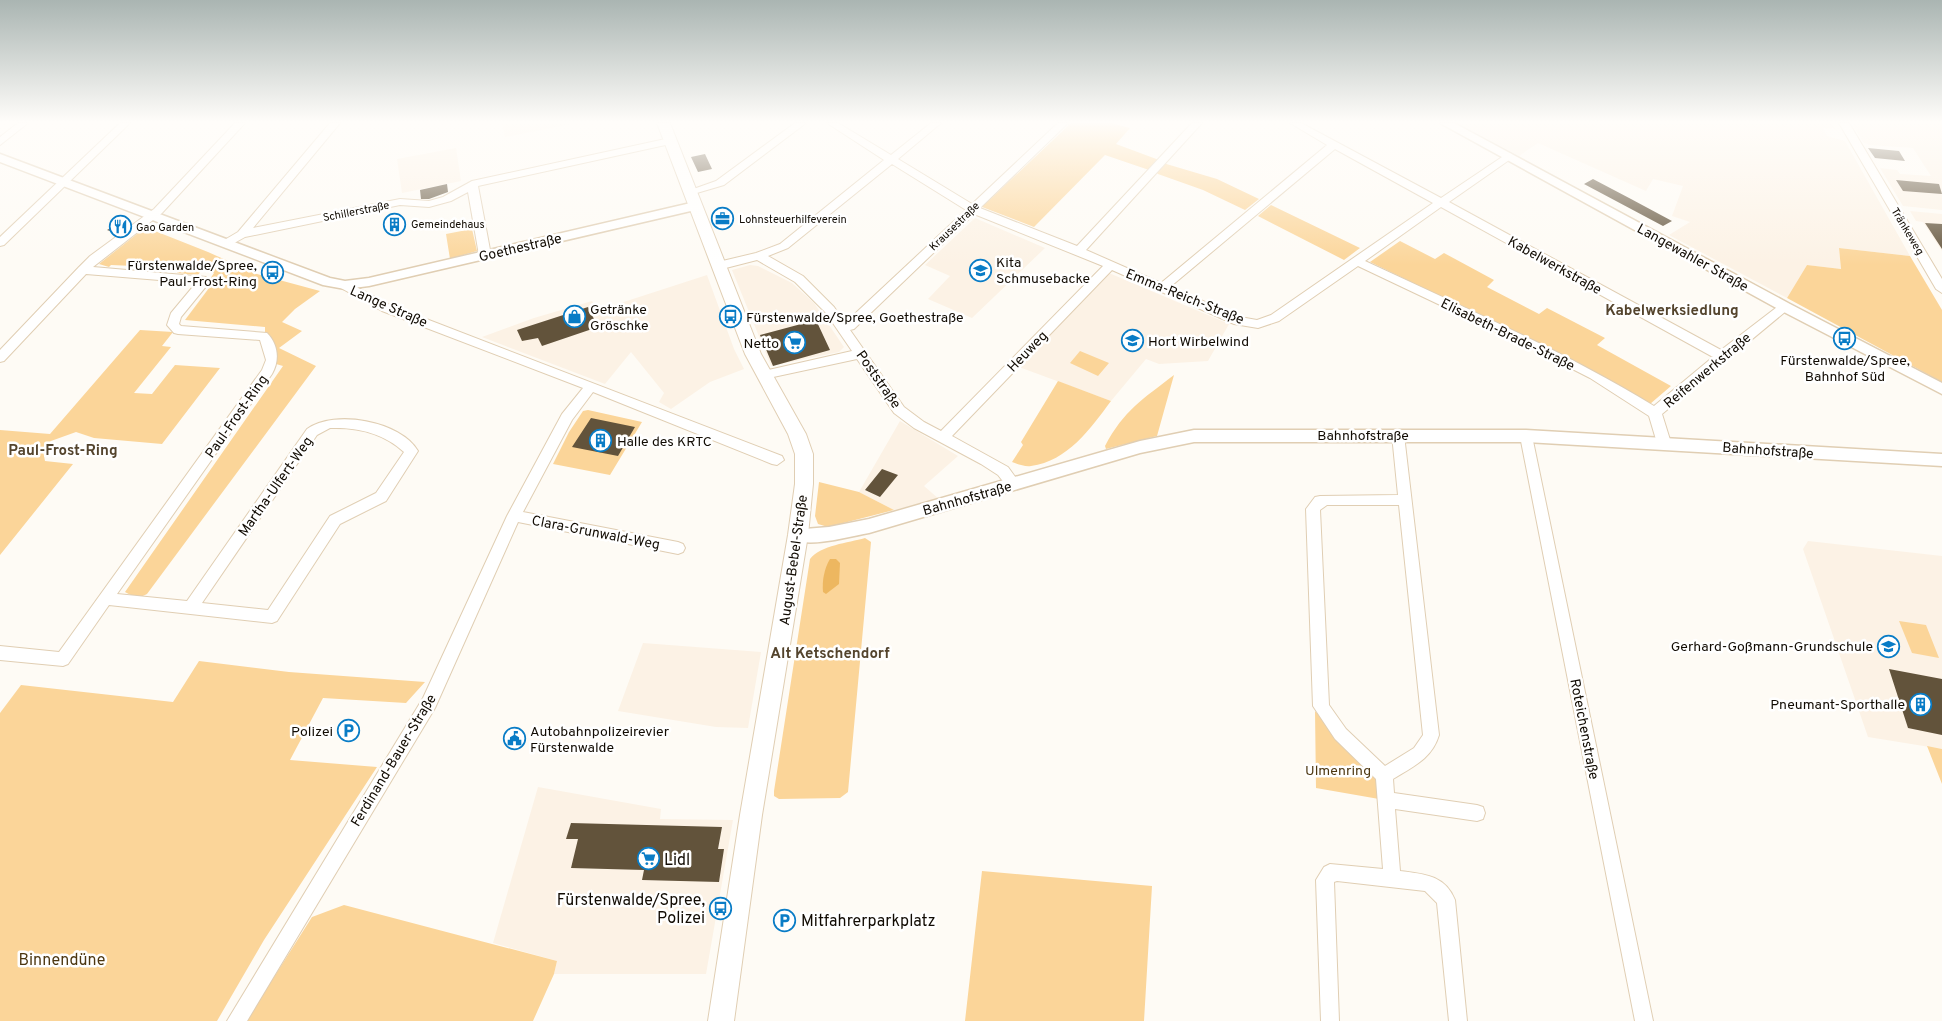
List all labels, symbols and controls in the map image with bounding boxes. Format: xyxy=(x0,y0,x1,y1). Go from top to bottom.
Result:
street label: Schillerstraße xyxy=(322,199,391,225)
street label: Krausestraße xyxy=(927,199,983,254)
street label: Tränkeweg xyxy=(1888,205,1927,258)
office icon: Lohnsteuerhilfeverein xyxy=(711,207,735,231)
building icon: Gemeindehaus xyxy=(383,212,407,236)
place label: Lohnsteuerhilfeverein xyxy=(739,213,847,227)
restaurant icon: Gao Garden xyxy=(108,215,132,239)
place label: Gemeindehaus xyxy=(411,218,485,232)
place label: Gao Garden xyxy=(136,221,194,235)
street label: Langewahler Straße xyxy=(1634,221,1751,296)
street label: Goethestraße xyxy=(477,231,563,266)
street label: Kabelwerkstraße xyxy=(1504,233,1604,299)
place label: Kita Schmusebacke xyxy=(996,255,1090,288)
place label: Fürstenwalde/Spree, Paul-Frost-Ring xyxy=(127,258,257,291)
school or university icon: Kita Schmusebacke xyxy=(968,258,992,282)
bus stop icon: Fürstenwalde/Spree, Paul-Frost-Ring xyxy=(261,261,285,285)
street label: Emma-Reich-Straße xyxy=(1123,266,1246,329)
street label: Lange Straße xyxy=(347,283,430,332)
street label: Elisabeth-Brade-Straße xyxy=(1438,296,1577,375)
place label: Getränke Gröschke xyxy=(590,302,649,335)
district label: Kabelwerksiedlung xyxy=(1605,302,1739,321)
shop icon: Getränke Gröschke xyxy=(562,305,586,329)
bus stop icon: Fürstenwalde/Spree, Goethestraße xyxy=(718,305,742,329)
place label: Fürstenwalde/Spree, Goethestraße xyxy=(746,310,963,327)
bus stop icon: Fürstenwalde/Spree, Bahnhof Süd xyxy=(1833,326,1857,350)
street label: Heuweg xyxy=(1004,328,1052,376)
school or university icon: Hort Wirbelwind xyxy=(1120,329,1144,353)
street label: Reifenwerkstraße xyxy=(1661,330,1755,413)
supermarket icon: Netto xyxy=(783,331,807,355)
place label: Hort Wirbelwind xyxy=(1148,334,1249,351)
place label: Netto xyxy=(744,336,779,353)
street label: Poststraße xyxy=(852,348,904,412)
place label: Fürstenwalde/Spree, Bahnhof Süd xyxy=(1780,353,1910,386)
street label: Paul-Frost-Ring xyxy=(202,372,272,462)
street label: Bahnhofstraße xyxy=(1317,428,1409,445)
building icon: Halle des KRTC xyxy=(589,429,613,453)
street label: Martha-Ulfert-Weg xyxy=(235,434,317,540)
place label: Halle des KRTC xyxy=(617,434,712,451)
street label: Bahnhofstraße xyxy=(1722,440,1814,463)
district label: Paul-Frost-Ring xyxy=(8,442,118,461)
street label: Bahnhofstraße xyxy=(921,479,1014,520)
street label: August-Bebel-Straße xyxy=(777,494,812,627)
street label: Clara-Grunwald-Weg xyxy=(530,513,661,554)
school or university icon: Gerhard-Goßmann-Grundschule xyxy=(1877,634,1901,658)
place label: Gerhard-Goßmann-Grundschule xyxy=(1671,639,1873,656)
district label: Alt Ketschendorf xyxy=(770,645,890,664)
street label: Roteichenstraße xyxy=(1565,677,1602,781)
street label: Ferdinand-Bauer-Straße xyxy=(348,692,441,830)
building icon: Pneumant-Sporthalle xyxy=(1909,692,1933,716)
place label: Pneumant-Sporthalle xyxy=(1770,697,1905,714)
parking icon: Polizei xyxy=(337,719,361,743)
place label: Polizei xyxy=(291,724,333,741)
place label: Autobahnpolizeirevier Fürstenwalde xyxy=(530,724,670,757)
public building icon: Autobahnpolizeirevier Fürstenwalde xyxy=(502,727,526,751)
park label: Ulmenring xyxy=(1305,763,1371,780)
supermarket icon: Lidl xyxy=(636,847,660,871)
place label: Lidl xyxy=(664,851,690,871)
place label: Fürstenwalde/Spree, Polizei xyxy=(557,891,705,929)
bus stop icon: Fürstenwalde/Spree, Polizei xyxy=(709,896,733,920)
parking icon: Mitfahrerparkplatz xyxy=(773,908,797,932)
place label: Mitfahrerparkplatz xyxy=(801,912,936,932)
park label: Binnendüne xyxy=(19,951,105,971)

